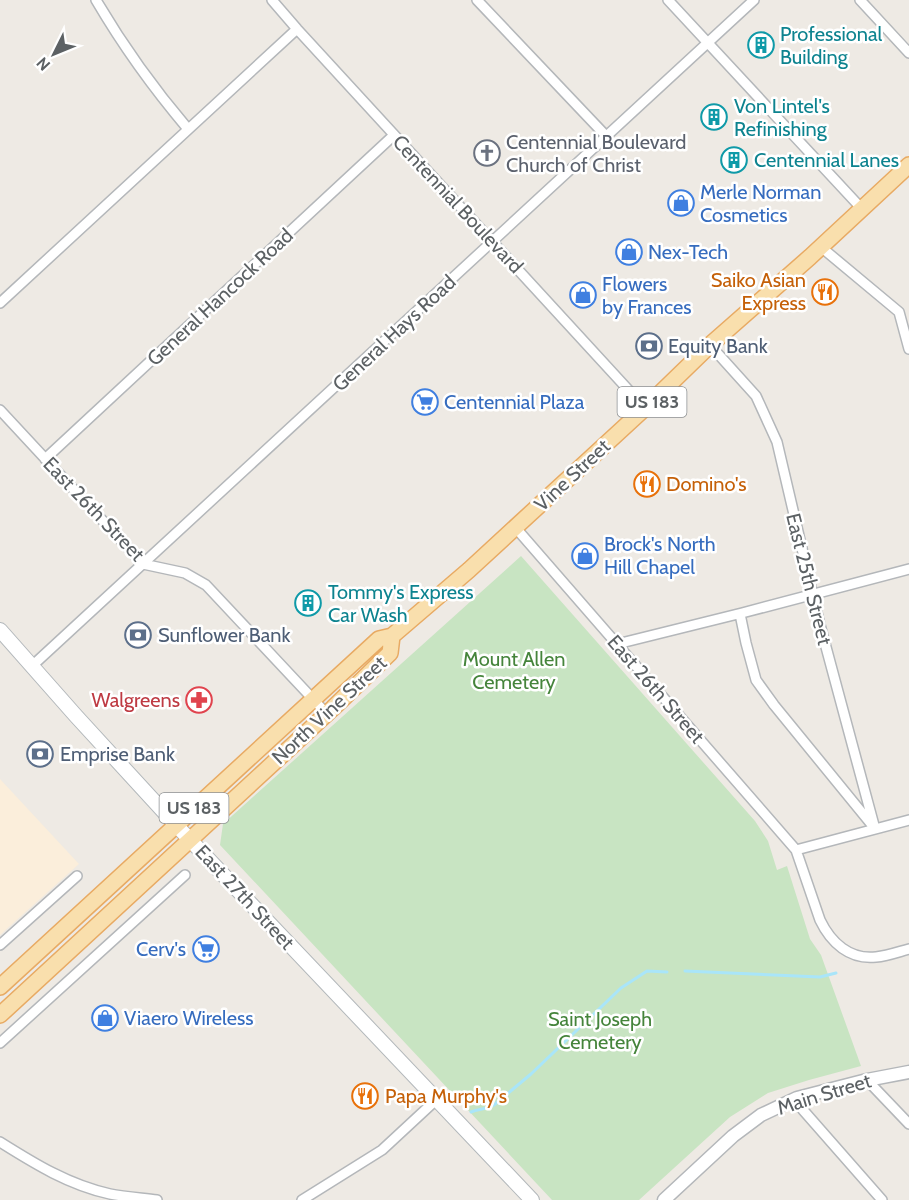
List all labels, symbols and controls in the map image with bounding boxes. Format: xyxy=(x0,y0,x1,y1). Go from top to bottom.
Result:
place label: Professional Building xyxy=(780,22,882,69)
north arrow xyxy=(24,24,84,84)
building icon: Professional Building xyxy=(746,30,776,60)
text: N xyxy=(33,53,54,75)
place label: Von Lintel's Refinishing xyxy=(734,94,830,141)
building icon: Von Lintel's Refinishing xyxy=(699,102,729,132)
street label: Centennial Boulevard xyxy=(388,130,528,278)
place label: Centennial Boulevard Church of Christ xyxy=(506,130,686,177)
church icon: Centennial Boulevard Church of Christ xyxy=(472,138,502,168)
building icon: Centennial Lanes xyxy=(719,145,749,175)
place label: Centennial Lanes xyxy=(754,148,899,172)
place label: Merle Norman Cosmetics xyxy=(700,180,821,227)
shop icon: Merle Norman Cosmetics xyxy=(666,188,696,218)
street label: General Hancock Road xyxy=(142,223,298,371)
shop icon: Nex-Tech xyxy=(614,237,644,267)
place label: Nex-Tech xyxy=(648,240,728,264)
place label: Saiko Asian Express xyxy=(711,268,806,315)
street label: General Hays Road xyxy=(328,270,460,396)
place label: Flowers by Frances xyxy=(602,272,691,319)
restaurant icon: Saiko Asian Express xyxy=(810,277,840,307)
shop icon: Flowers by Frances xyxy=(568,280,598,310)
bank icon: Equity Bank xyxy=(634,331,664,361)
place label: Equity Bank xyxy=(668,334,768,358)
supermarket icon: Centennial Plaza xyxy=(410,387,440,417)
road number: US 183 xyxy=(618,387,686,417)
place label: Centennial Plaza xyxy=(444,390,585,414)
street label: Vine Street xyxy=(529,434,615,516)
street label: East 26th Street xyxy=(38,452,150,566)
restaurant icon: Domino's xyxy=(632,469,662,499)
place label: Domino's xyxy=(666,472,746,496)
street label: East 25th Street xyxy=(781,511,837,648)
place label: Brock's North Hill Chapel xyxy=(604,532,716,579)
shop icon: Brock's North Hill Chapel xyxy=(570,541,600,571)
place label: Tommy's Express Car Wash xyxy=(328,580,474,627)
building icon: Tommy's Express Car Wash xyxy=(293,588,323,618)
bank icon: Sunflower Bank xyxy=(123,620,153,650)
place label: Sunflower Bank xyxy=(158,623,290,647)
street label: East 26th Street xyxy=(602,630,710,748)
park label: Mount Allen Cemetery xyxy=(463,647,565,694)
street label: North Vine Street xyxy=(267,651,391,769)
pharmacy icon: Walgreens xyxy=(184,685,214,715)
place label: Walgreens xyxy=(92,688,180,712)
bank icon: Emprise Bank xyxy=(25,739,55,769)
place label: Emprise Bank xyxy=(60,742,175,766)
road number: US 183 xyxy=(160,793,228,823)
street label: East 27th Street xyxy=(190,840,300,954)
supermarket icon: Cerv's xyxy=(191,934,221,964)
place label: Cerv's xyxy=(136,937,186,961)
shop icon: Viaero Wireless xyxy=(90,1003,120,1033)
place label: Viaero Wireless xyxy=(124,1006,254,1030)
park label: Saint Joseph Cemetery xyxy=(548,1007,652,1054)
street label: Main Street xyxy=(774,1068,874,1120)
restaurant icon: Papa Murphy's xyxy=(350,1081,380,1111)
place label: Papa Murphy's xyxy=(385,1084,507,1108)

